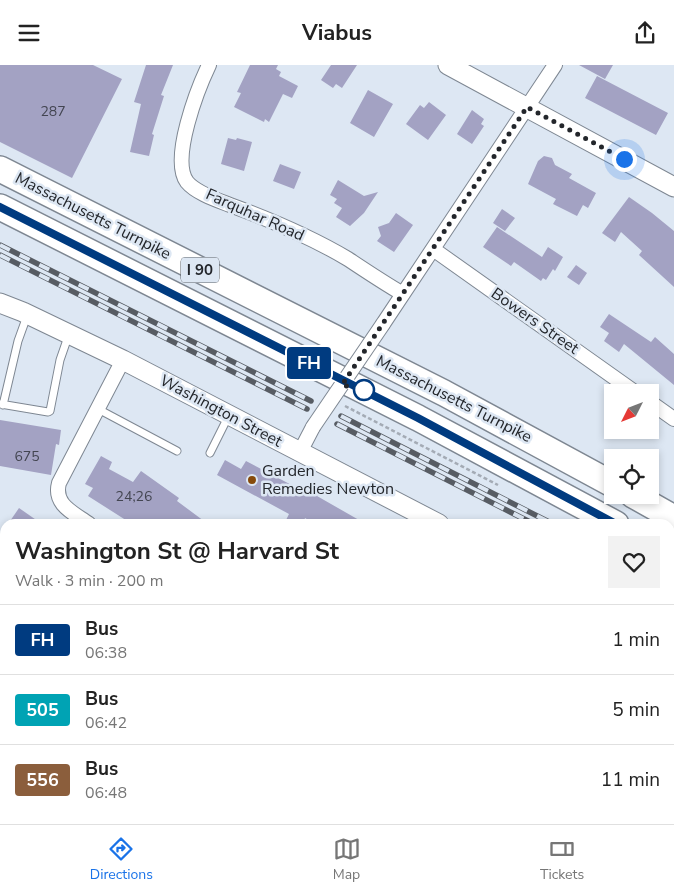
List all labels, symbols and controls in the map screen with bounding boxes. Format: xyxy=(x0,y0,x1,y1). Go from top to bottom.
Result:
text: Viabus xyxy=(302,18,372,48)
icon: menu xyxy=(15,19,43,47)
icon: share xyxy=(631,19,659,47)
house number: 287 xyxy=(40,102,66,121)
your location xyxy=(612,147,637,172)
street label: Massachusetts Turnpike xyxy=(11,167,175,265)
street label: Farquhar Road xyxy=(202,183,308,247)
road number: I 90 xyxy=(181,257,219,283)
street label: Bowers Street xyxy=(487,283,584,360)
line badge: FH xyxy=(286,347,332,379)
street label: Massachusetts Turnpike xyxy=(372,350,536,448)
text: FH xyxy=(297,351,321,375)
street label: Washington Street xyxy=(156,369,286,453)
unlabelled marker xyxy=(353,379,375,401)
north arrow xyxy=(604,384,659,439)
map controls xyxy=(604,384,659,504)
house number: 675 xyxy=(14,447,40,466)
button: locate xyxy=(604,449,659,504)
place label: Garden Remedies Newton xyxy=(262,460,394,500)
marker: Garden Remedies Newton xyxy=(246,474,258,486)
house number: 24;26 xyxy=(116,487,152,506)
text: Washington St @ Harvard St xyxy=(15,535,339,567)
button: heart xyxy=(608,536,660,588)
text: Walk · 3 min · 200 m xyxy=(15,570,163,592)
text: Bus xyxy=(85,616,118,642)
text: 1 min xyxy=(612,627,660,653)
text: FH xyxy=(30,628,55,652)
text: 06:38 xyxy=(85,642,127,664)
text: Bus xyxy=(85,686,118,712)
text: 5 min xyxy=(612,697,660,723)
text: 505 xyxy=(26,698,59,722)
text: 06:42 xyxy=(85,712,127,734)
text: Bus xyxy=(85,756,118,782)
text: 11 min xyxy=(601,767,660,793)
text: 556 xyxy=(26,768,59,792)
text: 06:48 xyxy=(85,782,127,804)
tab: Directions xyxy=(90,835,153,884)
tab: Map xyxy=(333,835,361,884)
tab: Tickets xyxy=(540,835,584,884)

